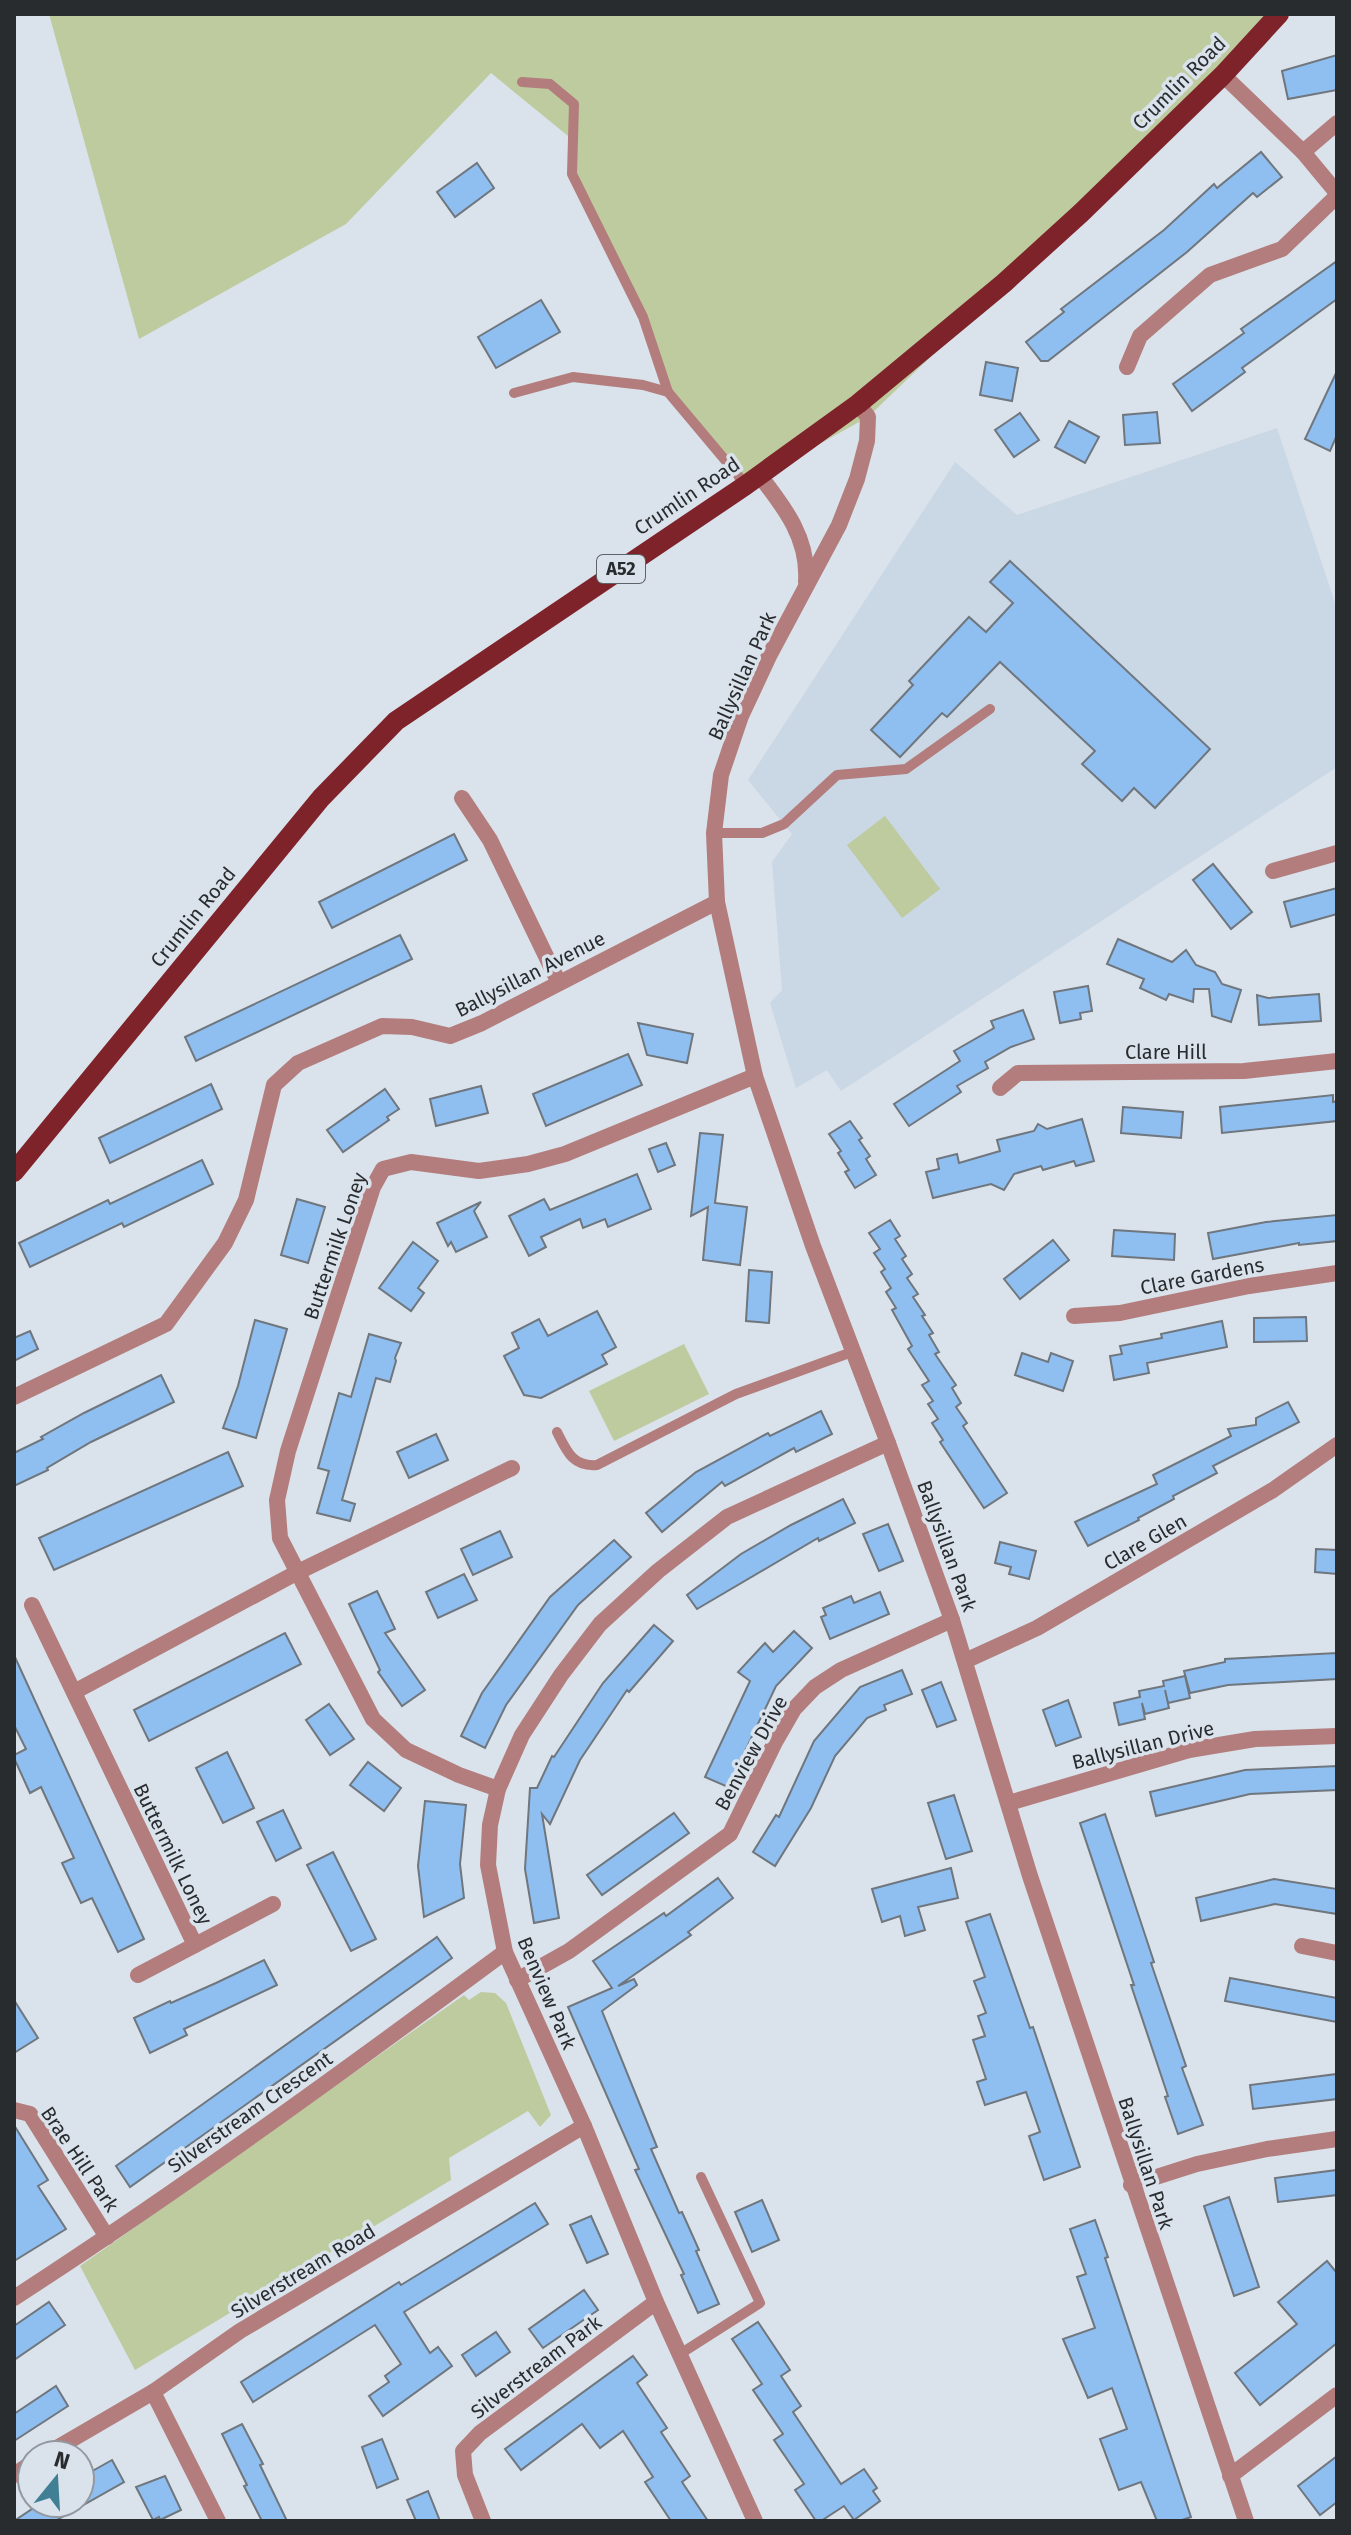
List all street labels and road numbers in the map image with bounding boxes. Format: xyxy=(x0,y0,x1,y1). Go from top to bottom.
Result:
street label: Crumlin Road xyxy=(1127,31,1231,135)
street label: Crumlin Road xyxy=(630,452,744,540)
road number: A52 xyxy=(597,555,645,583)
street label: Ballysillan Park xyxy=(703,607,781,744)
street label: Crumlin Road xyxy=(145,862,241,972)
street label: Ballysillan Avenue xyxy=(451,926,609,1022)
street label: Clare Hill xyxy=(1125,1040,1207,1064)
street label: Buttermilk Loney xyxy=(299,1169,372,1323)
street label: Clare Gardens xyxy=(1138,1252,1266,1300)
street label: Ballysillan Park xyxy=(912,1477,982,1616)
street label: Clare Glen xyxy=(1099,1509,1191,1575)
street label: Benview Drive xyxy=(710,1691,792,1815)
street label: Ballysillan Drive xyxy=(1070,1716,1216,1774)
street label: Buttermilk Loney xyxy=(128,1779,218,1929)
street label: Benview Park xyxy=(513,1933,582,2054)
street label: Silverstream Crescent xyxy=(163,2046,337,2178)
street label: Ballysillan Park xyxy=(1113,2094,1179,2233)
street label: Brae Hill Park xyxy=(36,2102,124,2217)
street label: Silverstream Road xyxy=(226,2218,380,2324)
street label: Silverstream Park xyxy=(466,2310,607,2424)

